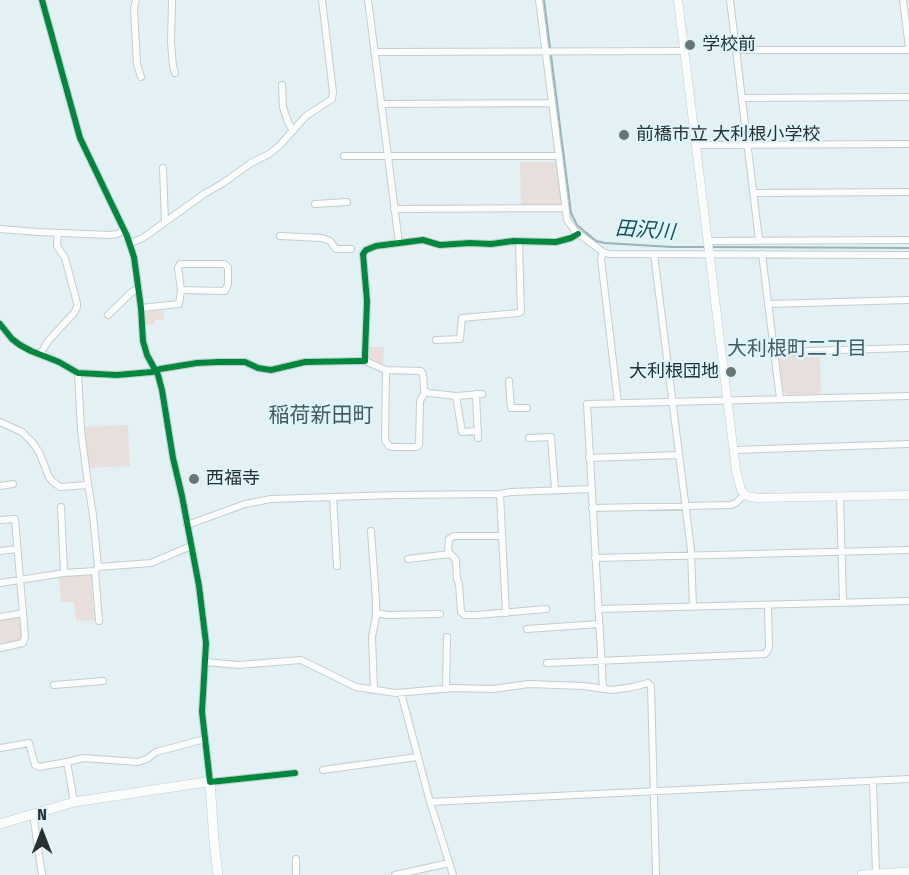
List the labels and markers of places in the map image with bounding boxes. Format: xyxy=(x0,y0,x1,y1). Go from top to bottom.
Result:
place label: 学校前 xyxy=(702,34,756,56)
marker: 学校前 xyxy=(683,38,697,52)
place label: 前橋市立 大利根小学校 xyxy=(636,124,820,146)
marker: 前橋市立 大利根小学校 xyxy=(617,128,631,142)
place label: 大利根団地 xyxy=(629,361,719,383)
marker: 大利根団地 xyxy=(724,365,738,379)
place label: 西福寺 xyxy=(206,468,260,490)
marker: 西福寺 xyxy=(187,472,201,486)

